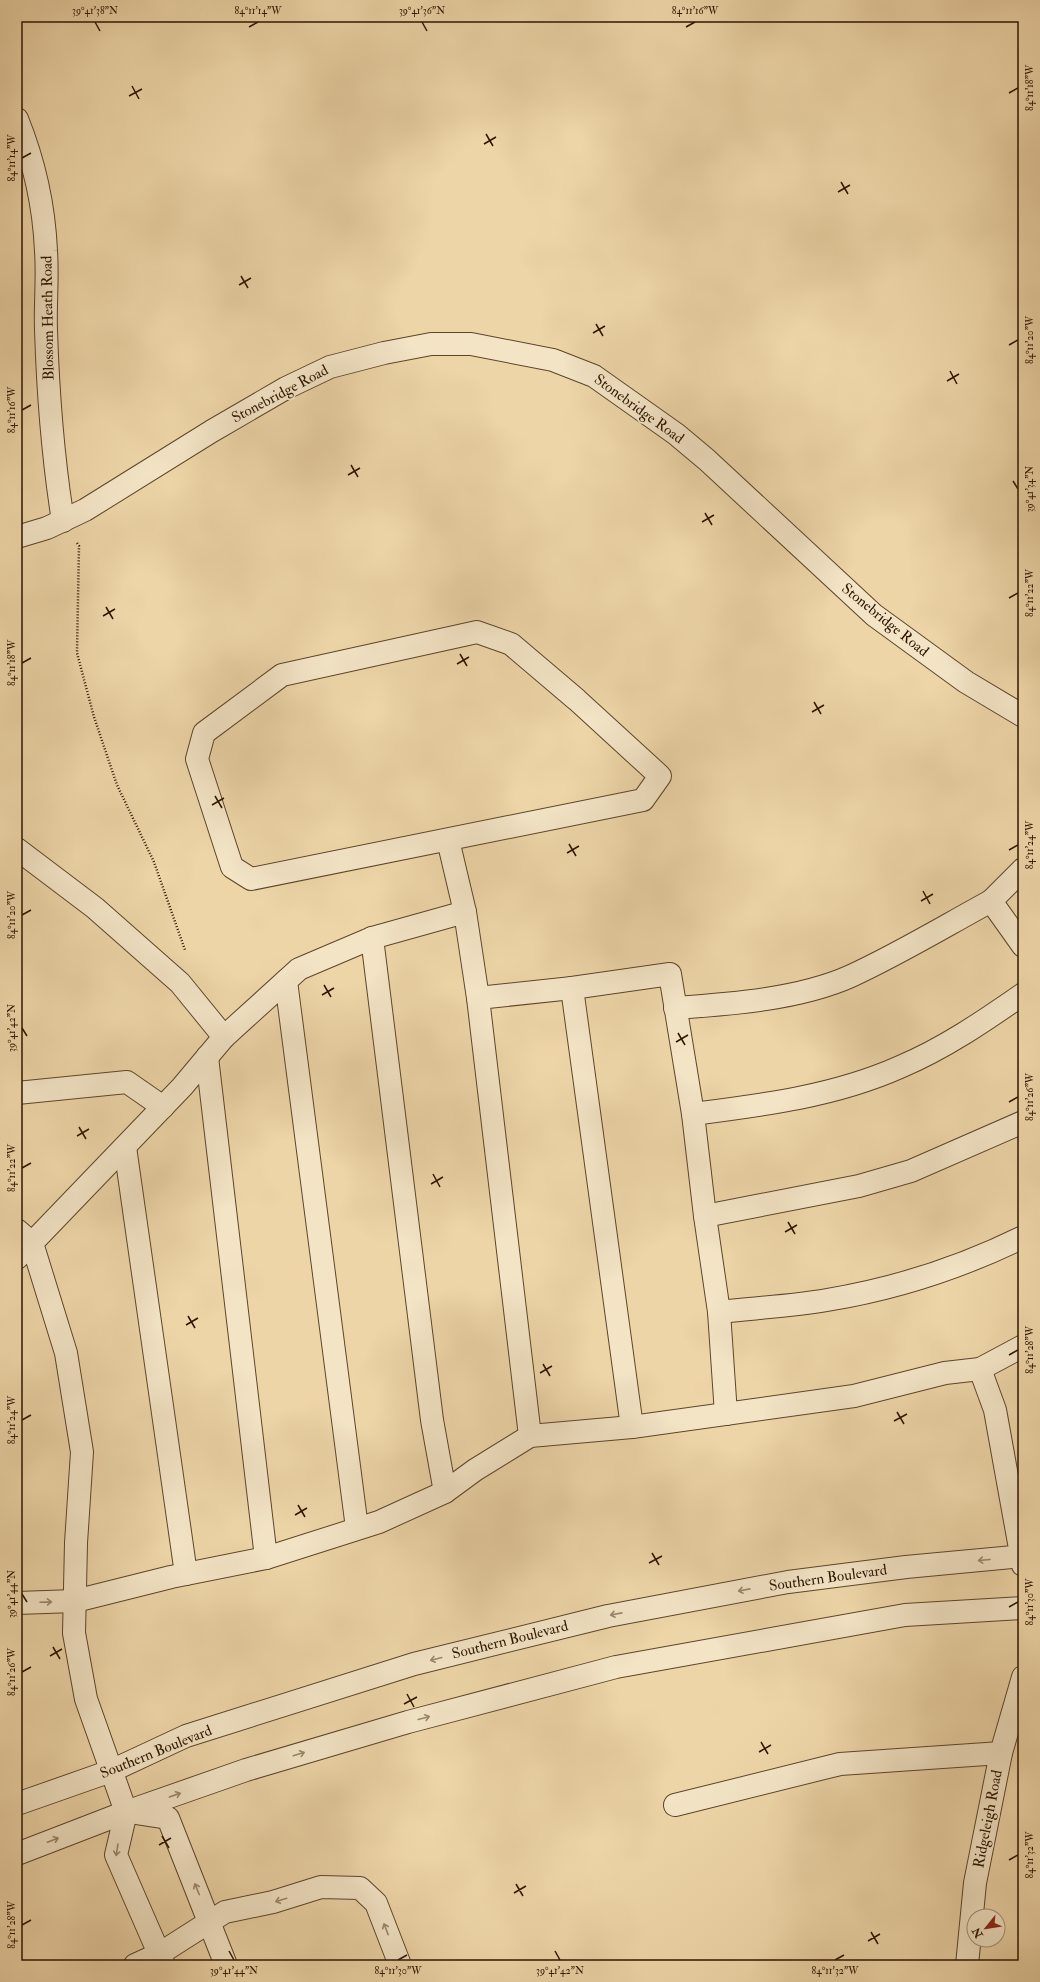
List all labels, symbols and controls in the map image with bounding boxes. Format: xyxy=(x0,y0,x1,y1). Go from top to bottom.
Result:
text: 39°41'38"N xyxy=(72,5,118,17)
text: 84°11'14"W xyxy=(235,5,282,17)
text: 39°41'36"N xyxy=(399,5,445,17)
text: 84°11'16"W xyxy=(672,5,719,17)
text: 84°11'18"W xyxy=(1024,64,1036,111)
text: 84°11'14"W xyxy=(6,134,18,181)
street label: Blossom Heath Road xyxy=(37,255,59,381)
text: 84°11'20"W xyxy=(1024,315,1036,364)
street label: Stonebridge Road xyxy=(228,360,332,427)
street label: Stonebridge Road xyxy=(590,370,688,448)
text: 84°11'16"W xyxy=(6,386,18,433)
text: 39°41'34"N xyxy=(1024,466,1036,512)
text: 84°11'22"W xyxy=(1024,568,1036,617)
street label: Stonebridge Road xyxy=(838,579,933,661)
text: 84°11'18"W xyxy=(6,639,18,686)
text: 84°11'24"W xyxy=(1024,820,1036,869)
text: 84°11'20"W xyxy=(6,890,18,939)
text: 39°41'42"N xyxy=(6,1004,18,1052)
text: 84°11'26"W xyxy=(1024,1072,1036,1121)
text: 84°11'22"W xyxy=(6,1143,18,1192)
text: 84°11'28"W xyxy=(1024,1325,1036,1374)
text: 84°11'24"W xyxy=(6,1395,18,1444)
one-way arrow xyxy=(978,1556,991,1564)
street label: Southern Boulevard xyxy=(768,1560,889,1596)
text: 39°41'44"N xyxy=(6,1570,18,1618)
text: 84°11'30"W xyxy=(1024,1578,1036,1625)
one-way arrow xyxy=(738,1586,751,1594)
one-way arrow xyxy=(39,1598,52,1606)
one-way arrow xyxy=(610,1611,623,1619)
street label: Southern Boulevard xyxy=(450,1616,571,1664)
text: 84°11'26"W xyxy=(6,1647,18,1696)
one-way arrow xyxy=(430,1655,443,1663)
one-way arrow xyxy=(417,1714,430,1721)
street label: Southern Boulevard xyxy=(97,1721,215,1783)
one-way arrow xyxy=(292,1750,305,1757)
street label: Ridgeleigh Road xyxy=(969,1768,1007,1870)
one-way arrow xyxy=(169,1790,181,1798)
text: 84°11'32"W xyxy=(1024,1831,1036,1878)
one-way arrow xyxy=(47,1835,59,1843)
one-way arrow xyxy=(113,1843,121,1856)
one-way arrow xyxy=(193,1884,200,1896)
one-way arrow xyxy=(276,1896,288,1904)
text: 84°11'28"W xyxy=(6,1900,18,1949)
north arrow xyxy=(966,1908,1006,1948)
one-way arrow xyxy=(382,1923,390,1935)
text: N xyxy=(969,1924,986,1941)
text: 39°41'44"N xyxy=(210,1965,258,1977)
text: 84°11'30"W xyxy=(375,1965,422,1977)
text: 39°41'42"N xyxy=(536,1965,584,1977)
text: 84°11'32"W xyxy=(812,1965,859,1977)

